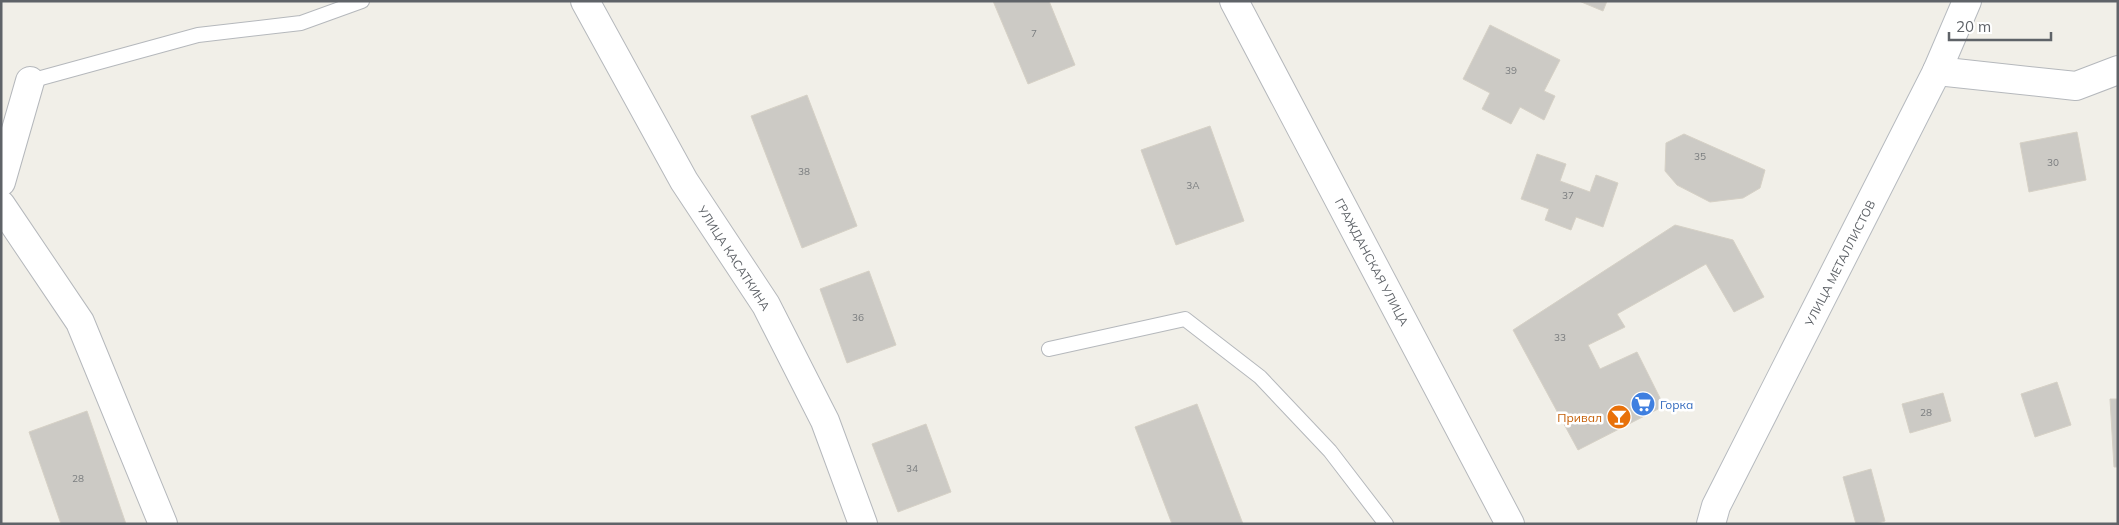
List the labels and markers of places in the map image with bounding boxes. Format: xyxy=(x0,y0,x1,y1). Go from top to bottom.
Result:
supermarket icon: Горка xyxy=(1630,391,1656,417)
place label: Горка xyxy=(1660,397,1693,412)
bar icon: Привал xyxy=(1606,404,1632,430)
place label: Привал xyxy=(1557,410,1602,425)

